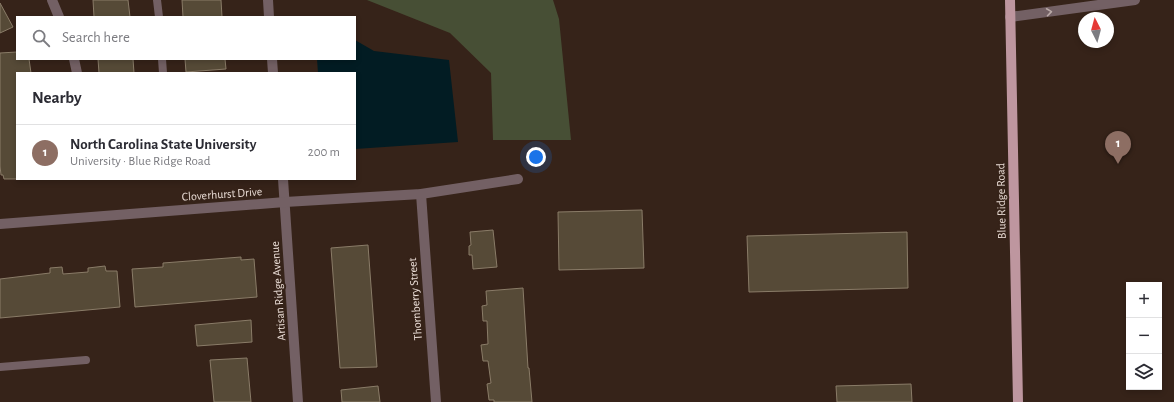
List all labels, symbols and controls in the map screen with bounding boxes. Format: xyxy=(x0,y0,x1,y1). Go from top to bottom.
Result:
one-way arrow xyxy=(1046,8,1052,17)
north arrow xyxy=(1078,12,1114,48)
search box xyxy=(16,16,356,60)
icon: search xyxy=(30,27,52,49)
text: Search here xyxy=(62,30,130,45)
text: Nearby xyxy=(32,89,82,106)
pin: 1 xyxy=(1105,131,1131,164)
text: North Carolina State University xyxy=(70,137,256,152)
text: 1 xyxy=(43,146,47,159)
text: 200 m xyxy=(308,146,340,159)
your location xyxy=(526,147,546,167)
text: University · Blue Ridge Road xyxy=(70,155,211,168)
street label: Blue Ridge Road xyxy=(994,163,1008,239)
street label: Cloverhurst Drive xyxy=(181,185,263,203)
street label: Artisan Ridge Avenue xyxy=(269,241,287,341)
street label: Thornberry Street xyxy=(406,257,425,341)
map controls xyxy=(1126,282,1162,390)
button: + xyxy=(1126,282,1162,318)
button: − xyxy=(1126,318,1162,354)
button: layers xyxy=(1126,354,1162,390)

